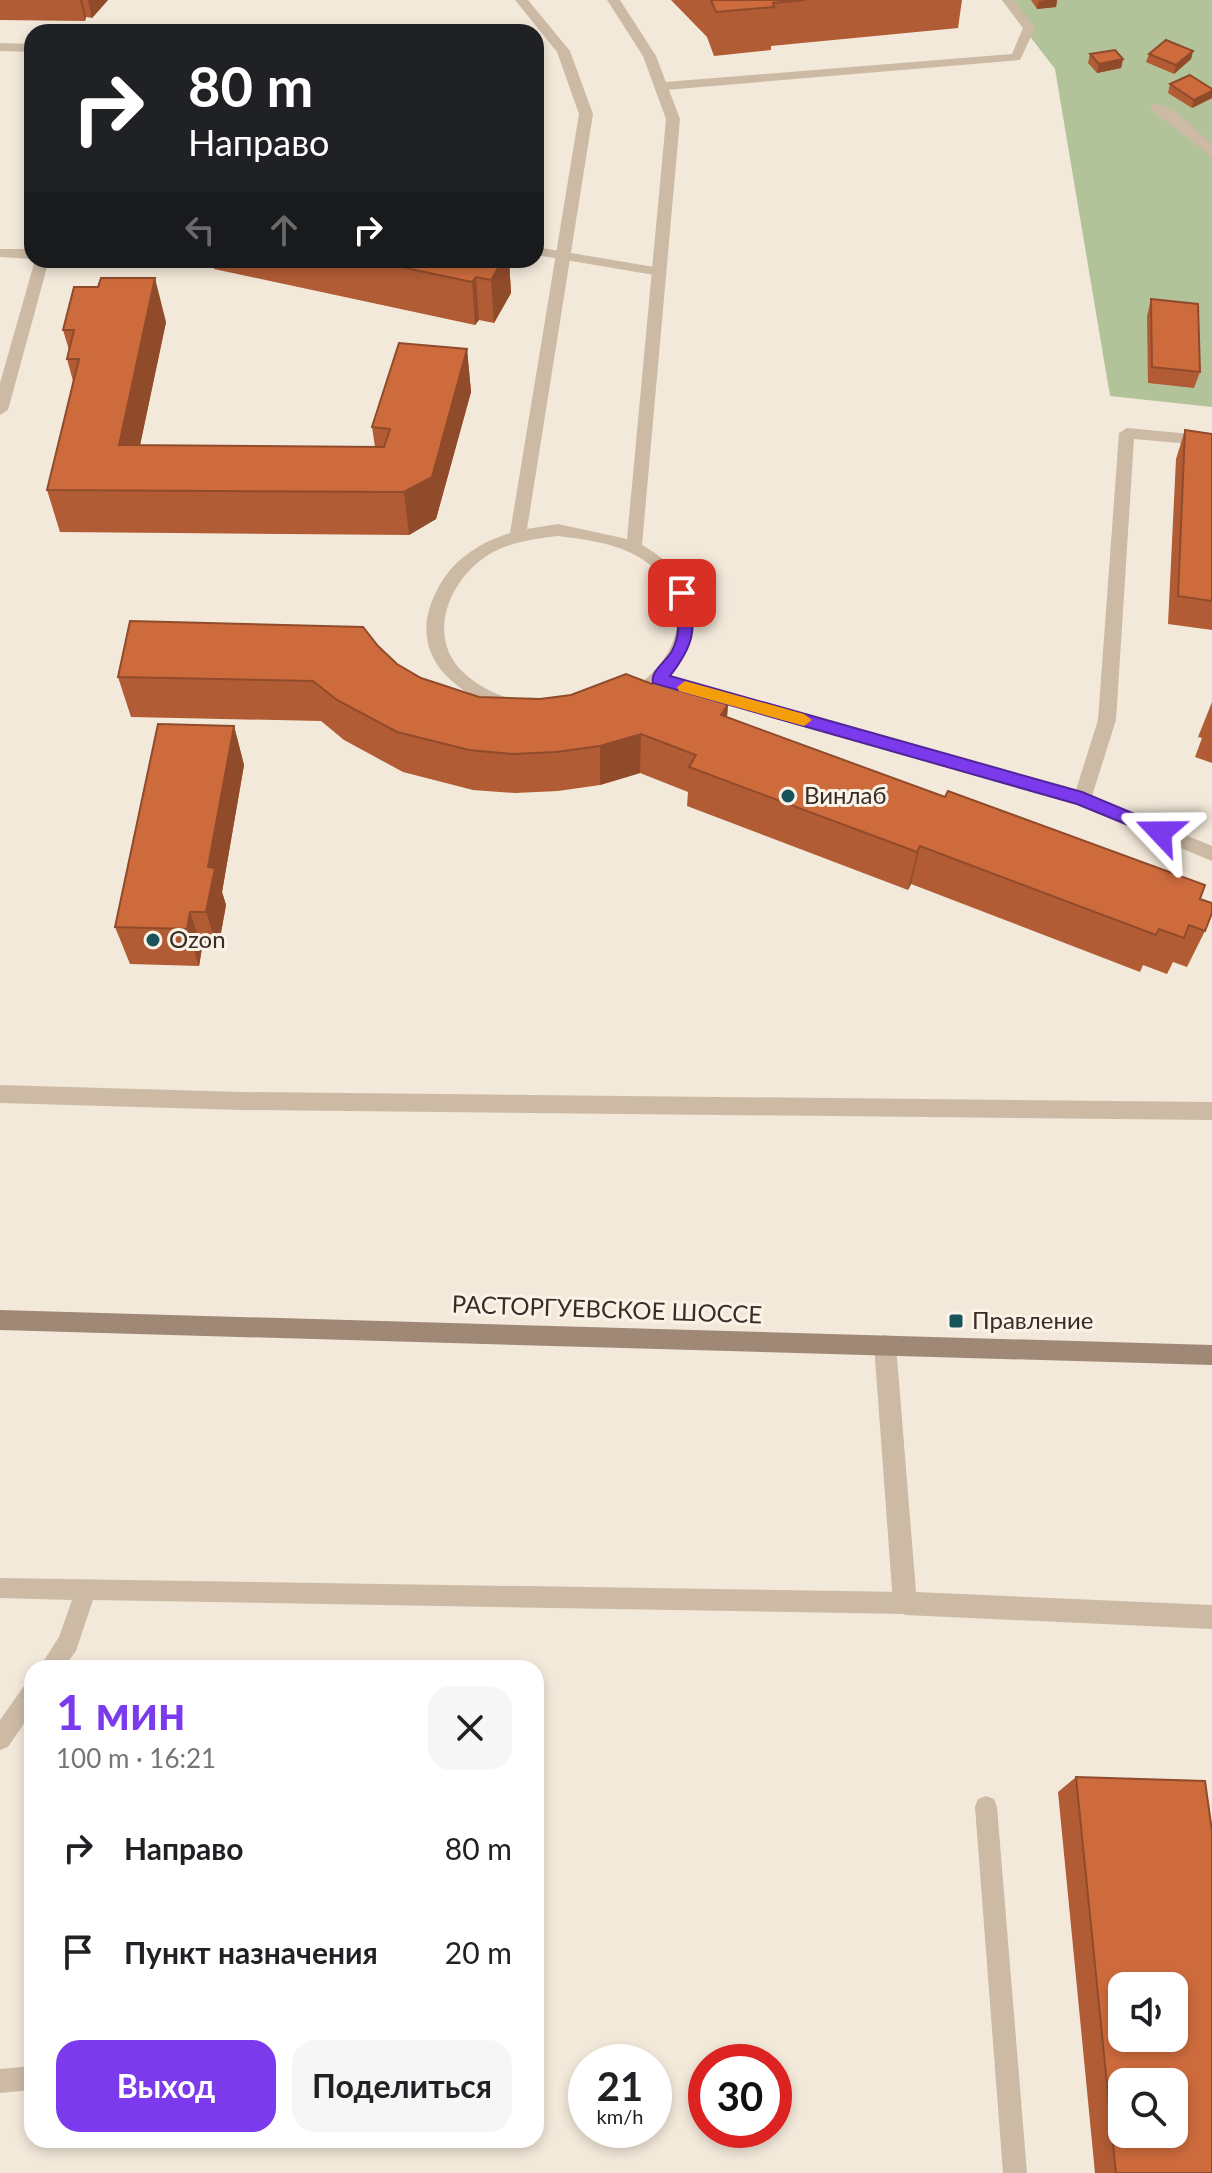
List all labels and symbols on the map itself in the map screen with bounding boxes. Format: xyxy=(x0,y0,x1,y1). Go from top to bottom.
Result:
pin xyxy=(648,559,716,627)
place label: Винлаб xyxy=(804,780,887,809)
marker: Винлаб xyxy=(779,787,797,805)
position arrow xyxy=(1118,790,1202,874)
place label: Ozon xyxy=(169,924,226,953)
marker: Ozon xyxy=(144,931,162,949)
street label: РАСТОРГУЕВСКОЕ ШОССЕ xyxy=(451,1289,763,1328)
place label: Правление xyxy=(972,1305,1093,1334)
marker: Правление xyxy=(947,1312,965,1330)
speed limit sign: 30 xyxy=(688,2044,792,2148)

